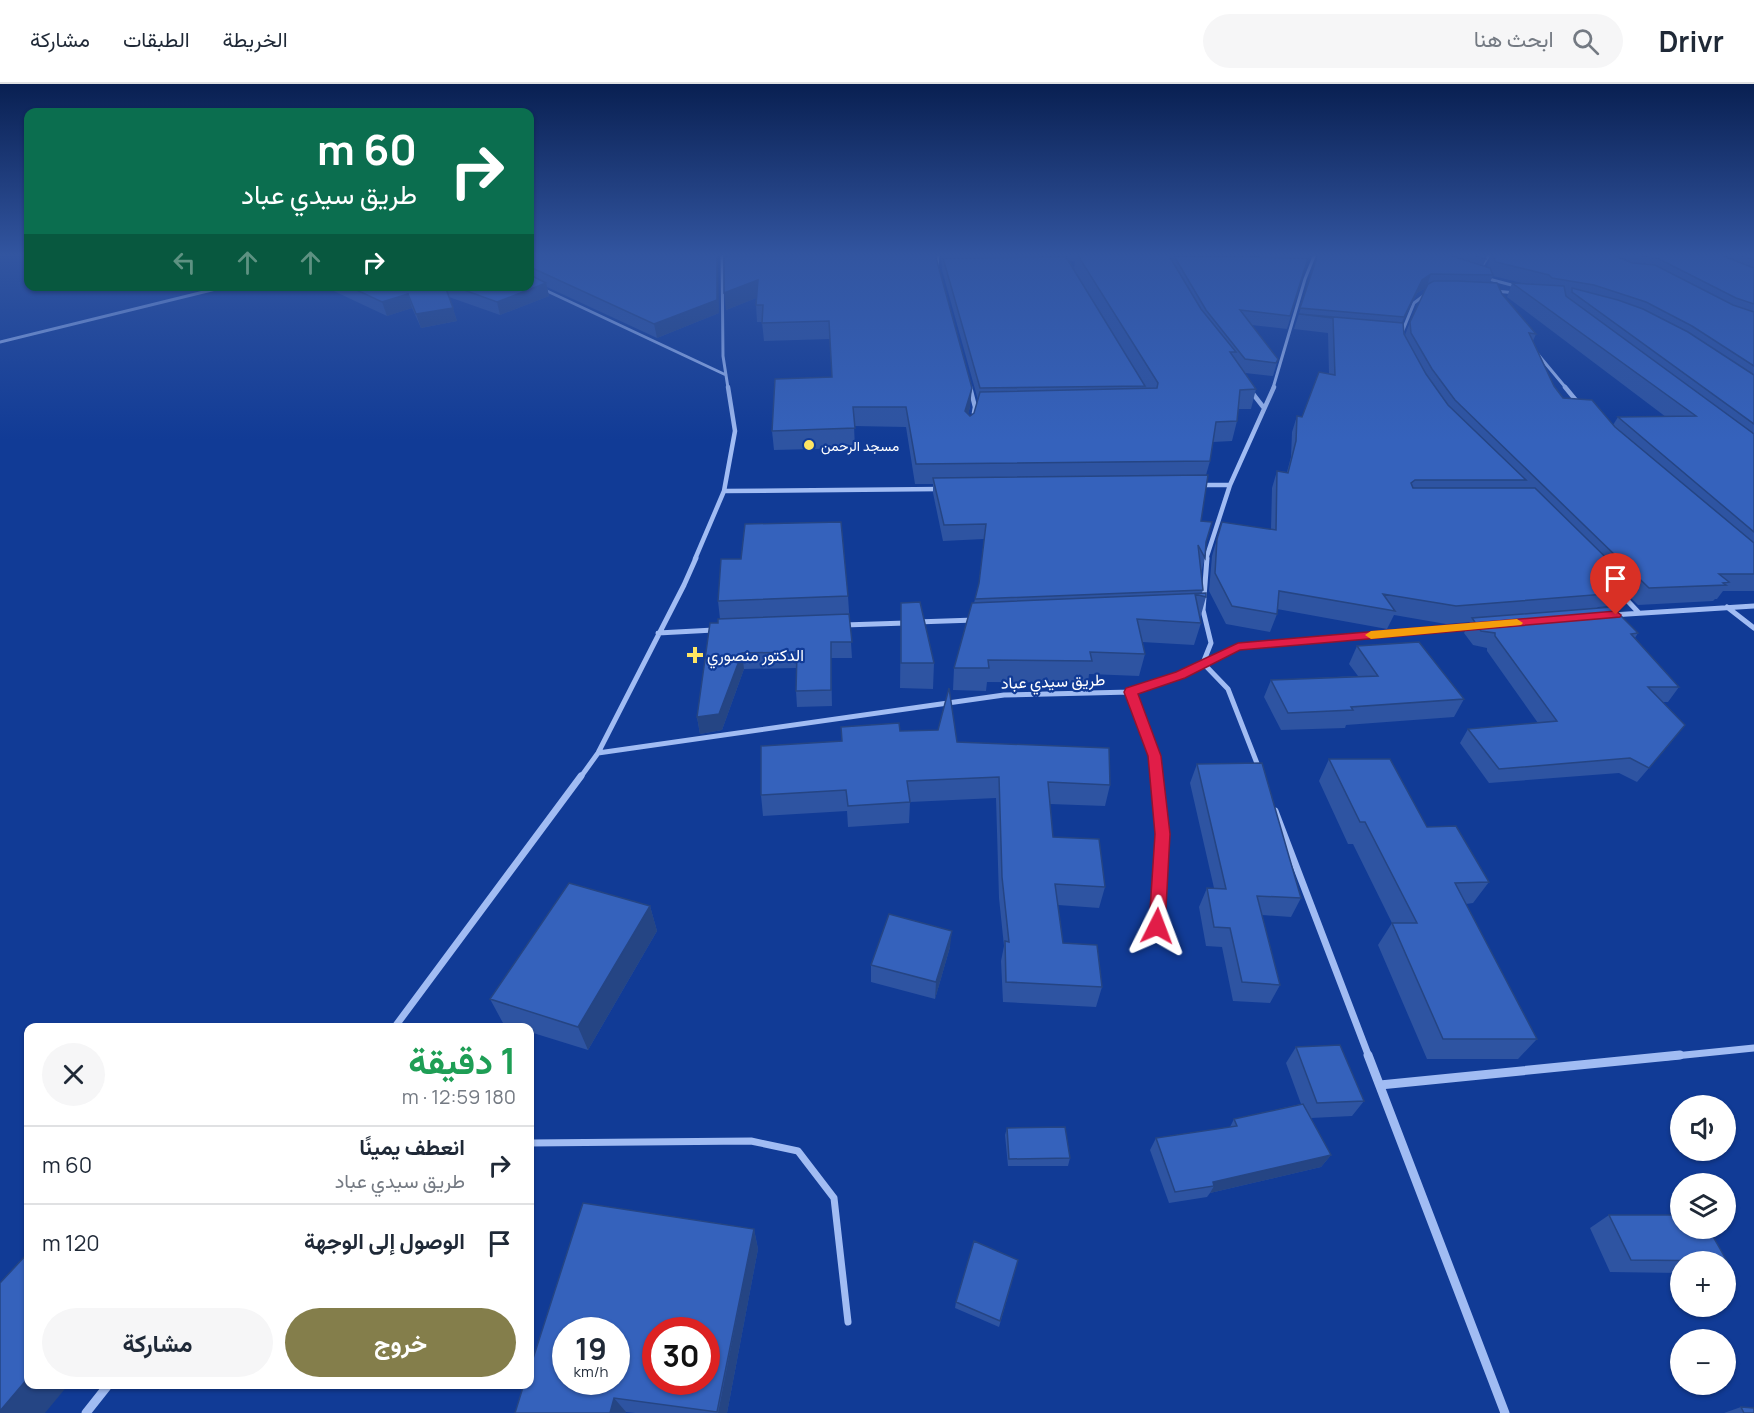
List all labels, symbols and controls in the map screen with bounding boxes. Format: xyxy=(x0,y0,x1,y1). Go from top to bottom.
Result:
search box xyxy=(1203,14,1623,68)
text: Drivr xyxy=(1659,22,1724,60)
text: ابحث هنا xyxy=(1474,24,1554,54)
text: مشاركة xyxy=(30,25,90,53)
text: الطبقات xyxy=(123,25,190,53)
text: الخريطة xyxy=(223,25,288,53)
icon: search xyxy=(1569,25,1602,58)
text: 60 m xyxy=(317,120,417,178)
icon: right xyxy=(438,132,516,210)
text: طريق سيدي عباد xyxy=(241,175,417,212)
icon: left xyxy=(168,246,201,279)
icon: ahead xyxy=(231,246,264,279)
icon: ahead xyxy=(294,246,327,279)
icon: right xyxy=(357,246,390,279)
place label: مسجد الرحمن xyxy=(821,436,899,455)
marker: مسجد الرحمن xyxy=(802,438,816,452)
pin xyxy=(1590,553,1641,615)
icon: arrive xyxy=(1599,562,1632,595)
place label: الدكتور منصوري xyxy=(707,644,804,669)
marker: الدكتور منصوري xyxy=(688,648,702,662)
street label: طريق سيدي عباد xyxy=(1001,668,1106,697)
position arrow xyxy=(1125,894,1189,958)
text: 1 دقيقة xyxy=(408,1036,516,1085)
button: close xyxy=(42,1043,105,1106)
text: 180 m · 12:59 xyxy=(402,1083,516,1110)
map controls xyxy=(1670,1095,1736,1395)
button: sound xyxy=(1670,1095,1736,1161)
text: انعطف يمينًا xyxy=(359,1132,465,1162)
icon: right xyxy=(483,1149,516,1182)
text: 60 m xyxy=(42,1150,92,1180)
text: طريق سيدي عباد xyxy=(335,1167,465,1194)
button: layers xyxy=(1670,1173,1736,1239)
text: الوصول إلى الوجهة xyxy=(304,1226,465,1256)
icon: arrive xyxy=(483,1227,516,1260)
text: 120 m xyxy=(42,1228,100,1258)
button: + xyxy=(1670,1251,1736,1317)
button: مشاركة xyxy=(42,1308,273,1377)
button: خروج xyxy=(285,1308,516,1377)
speed limit sign: 30 xyxy=(642,1317,720,1395)
text: 19 xyxy=(575,1328,607,1369)
button: − xyxy=(1670,1329,1736,1395)
text: km/h xyxy=(574,1361,608,1382)

